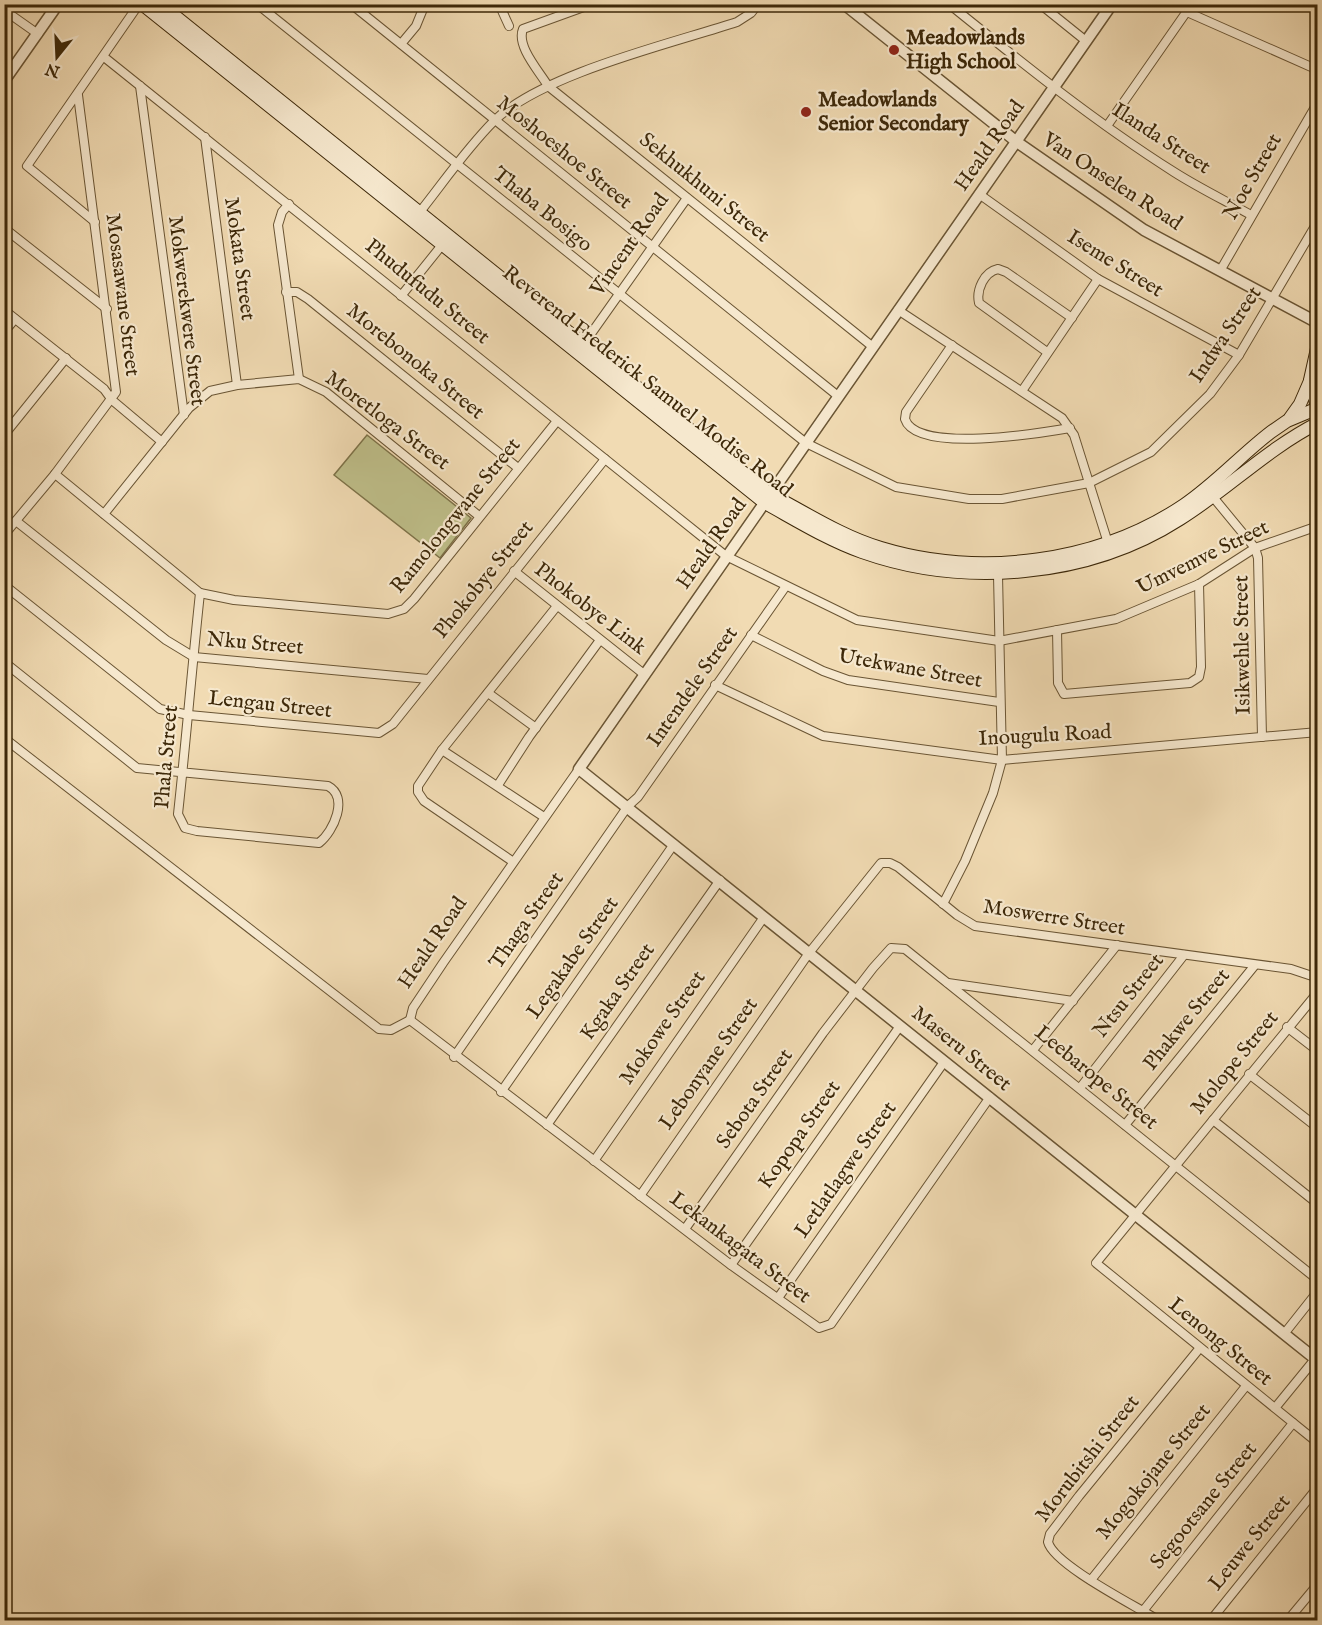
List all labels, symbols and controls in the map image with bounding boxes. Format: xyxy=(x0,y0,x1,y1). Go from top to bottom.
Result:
place label: Meadowlands High School xyxy=(906,25,1025,76)
north arrow xyxy=(27,27,87,87)
marker: Meadowlands High School xyxy=(887,43,901,57)
text: N xyxy=(43,58,64,81)
place label: Meadowlands Senior Secondary xyxy=(818,87,969,138)
street label: Moshoeshoe Street xyxy=(491,90,637,216)
street label: Heald Road xyxy=(949,94,1032,197)
street label: Ilanda Street xyxy=(1107,97,1215,181)
marker: Meadowlands Senior Secondary xyxy=(799,105,813,119)
street label: Van Onselen Road xyxy=(1036,126,1188,238)
street label: Sekhukhuni Street xyxy=(633,127,775,249)
street label: Noe Street xyxy=(1217,129,1289,225)
street label: Thaba Bosigo xyxy=(486,161,598,259)
street label: Vincent Road xyxy=(584,188,676,303)
street label: Mokata Street xyxy=(217,196,261,322)
street label: Mosasawane Street xyxy=(99,212,145,378)
street label: Mokwerekwere Street xyxy=(161,215,211,407)
street label: Iseme Street xyxy=(1062,224,1168,304)
street label: Phudufudu Street xyxy=(359,233,495,351)
street label: Reverend Frederick Samuel Modise Road xyxy=(496,260,798,504)
street label: Indwa Street xyxy=(1184,282,1268,388)
street label: Morebonoka Street xyxy=(340,298,490,426)
street label: Moretloga Street xyxy=(319,365,455,477)
street label: Ramolongwane Street xyxy=(385,433,527,599)
street label: Heald Road xyxy=(671,492,754,595)
street label: Umvemve Street xyxy=(1133,514,1273,602)
street label: Phokobye Street xyxy=(428,515,540,645)
street label: Phokobye Link xyxy=(528,557,652,662)
street label: Isikwehle Street xyxy=(1228,575,1258,715)
street label: Intendele Street xyxy=(641,621,745,753)
street label: Nku Street xyxy=(205,626,305,662)
street label: Utekwane Street xyxy=(836,643,984,695)
street label: Lengau Street xyxy=(207,685,333,725)
street label: Phala Street xyxy=(149,704,185,810)
street label: Inougulu Road xyxy=(978,719,1113,753)
street label: Thaga Street xyxy=(484,867,570,975)
street label: Heald Road xyxy=(392,891,474,994)
street label: Legakabe Street xyxy=(521,892,625,1024)
street label: Moswerre Street xyxy=(981,893,1127,943)
street label: Kgaka Street xyxy=(575,938,661,1046)
street label: Ntsu Street xyxy=(1088,948,1170,1044)
street label: Phakwe Street xyxy=(1138,963,1236,1077)
street label: Mokowe Street xyxy=(614,966,712,1090)
street label: Lebonyane Street xyxy=(653,993,765,1135)
street label: Maseru Street xyxy=(905,1000,1017,1098)
street label: Molope Street xyxy=(1185,1006,1285,1120)
street label: Leebarope Street xyxy=(1029,1020,1163,1136)
street label: Sebota Street xyxy=(711,1044,799,1154)
street label: Kopopa Street xyxy=(753,1076,847,1194)
street label: Letlatlagwe Street xyxy=(789,1096,903,1244)
street label: Lekankagata Street xyxy=(664,1186,816,1310)
street label: Lenong Street xyxy=(1162,1292,1278,1392)
street label: Morubitshi Street xyxy=(1030,1390,1146,1528)
street label: Mogokojane Street xyxy=(1091,1398,1217,1546)
street label: Segootsane Street xyxy=(1145,1437,1263,1575)
street label: Leuwe Street xyxy=(1203,1490,1297,1596)

